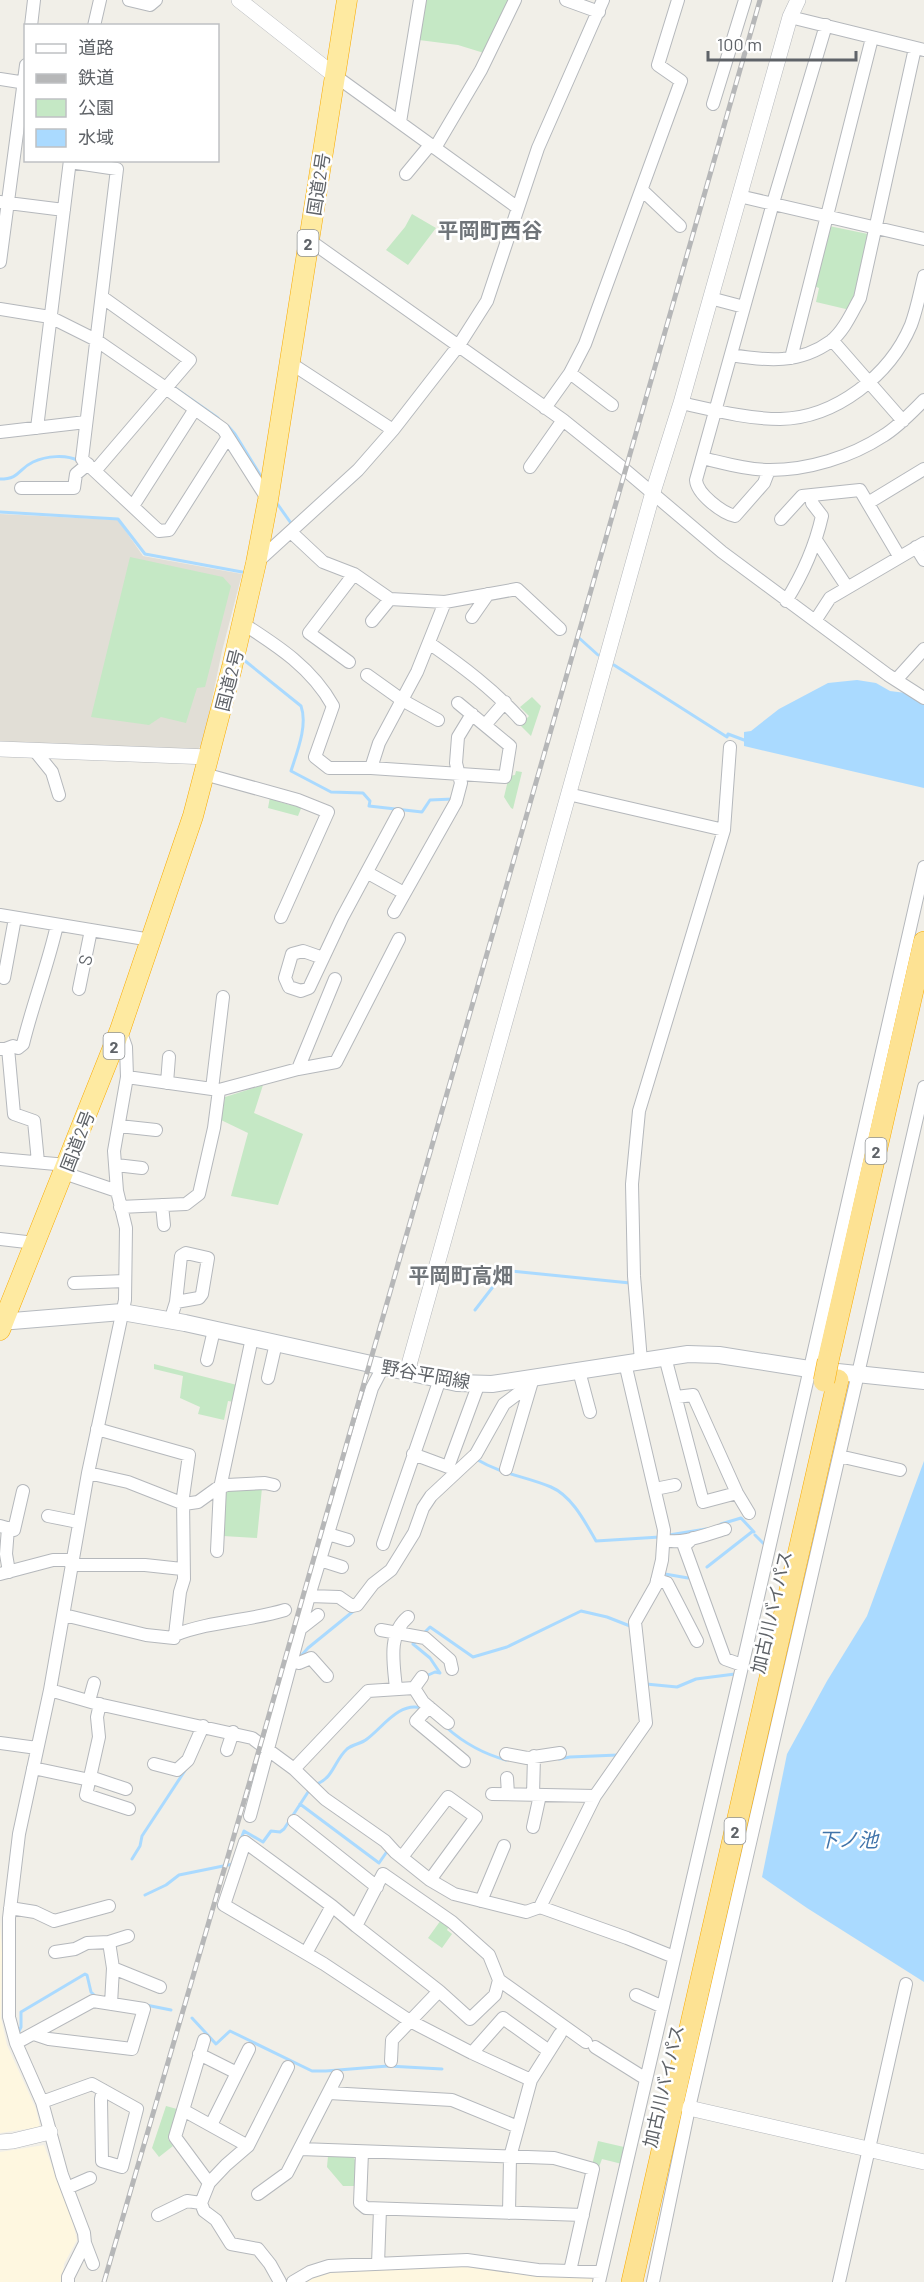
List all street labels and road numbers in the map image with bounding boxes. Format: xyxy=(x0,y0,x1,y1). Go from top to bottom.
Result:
street label: 国道2号 xyxy=(302,151,334,217)
road number: 2 xyxy=(298,230,318,256)
street label: 国道2号 xyxy=(211,646,247,714)
street label: S xyxy=(73,953,97,967)
road number: 2 xyxy=(104,1033,124,1059)
street label: 国道2号 xyxy=(55,1107,99,1175)
road number: 2 xyxy=(866,1138,886,1164)
street label: 野谷平岡線 xyxy=(380,1355,472,1393)
street label: 加古川バイパス xyxy=(746,1548,796,1676)
road number: 2 xyxy=(724,1818,746,1844)
street label: 加古川バイパス xyxy=(638,2022,688,2150)

